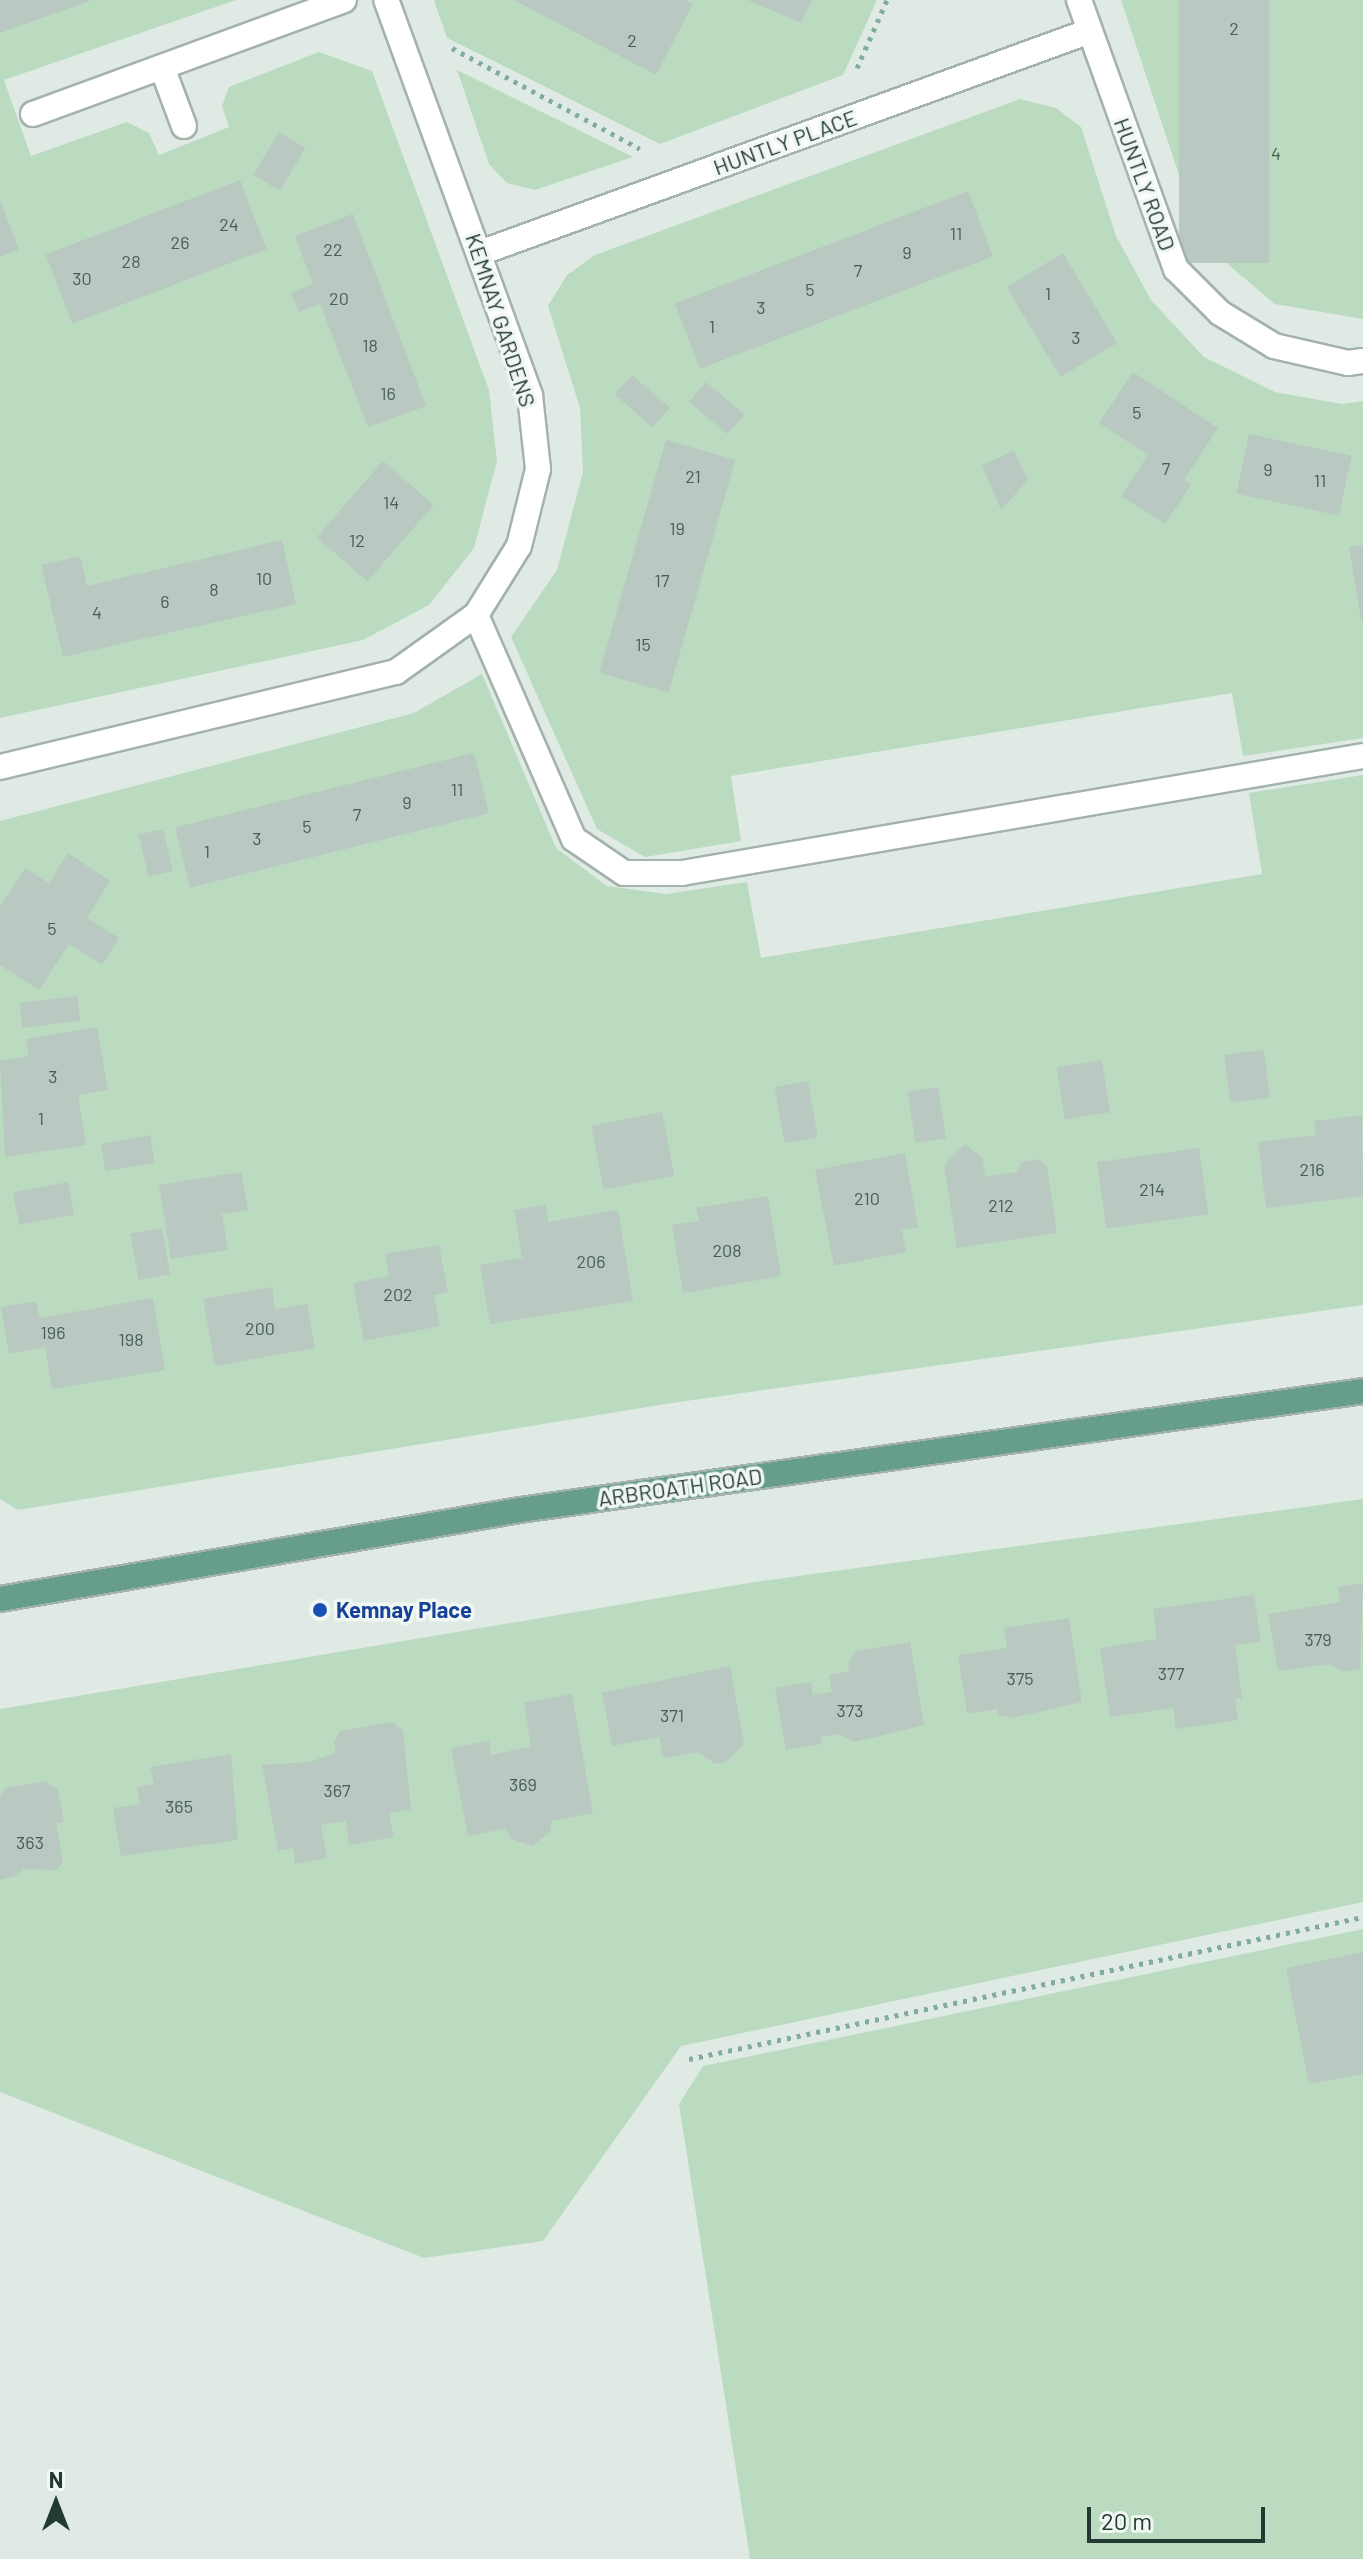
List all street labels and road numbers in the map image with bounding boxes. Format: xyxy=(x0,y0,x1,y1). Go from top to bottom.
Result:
street label: HUNTLY PLACE xyxy=(709,104,861,180)
street label: HUNTLY ROAD xyxy=(1109,114,1181,254)
street label: KEMNAY GARDENS xyxy=(460,230,542,410)
street label: ARBROATH ROAD xyxy=(596,1462,764,1512)

